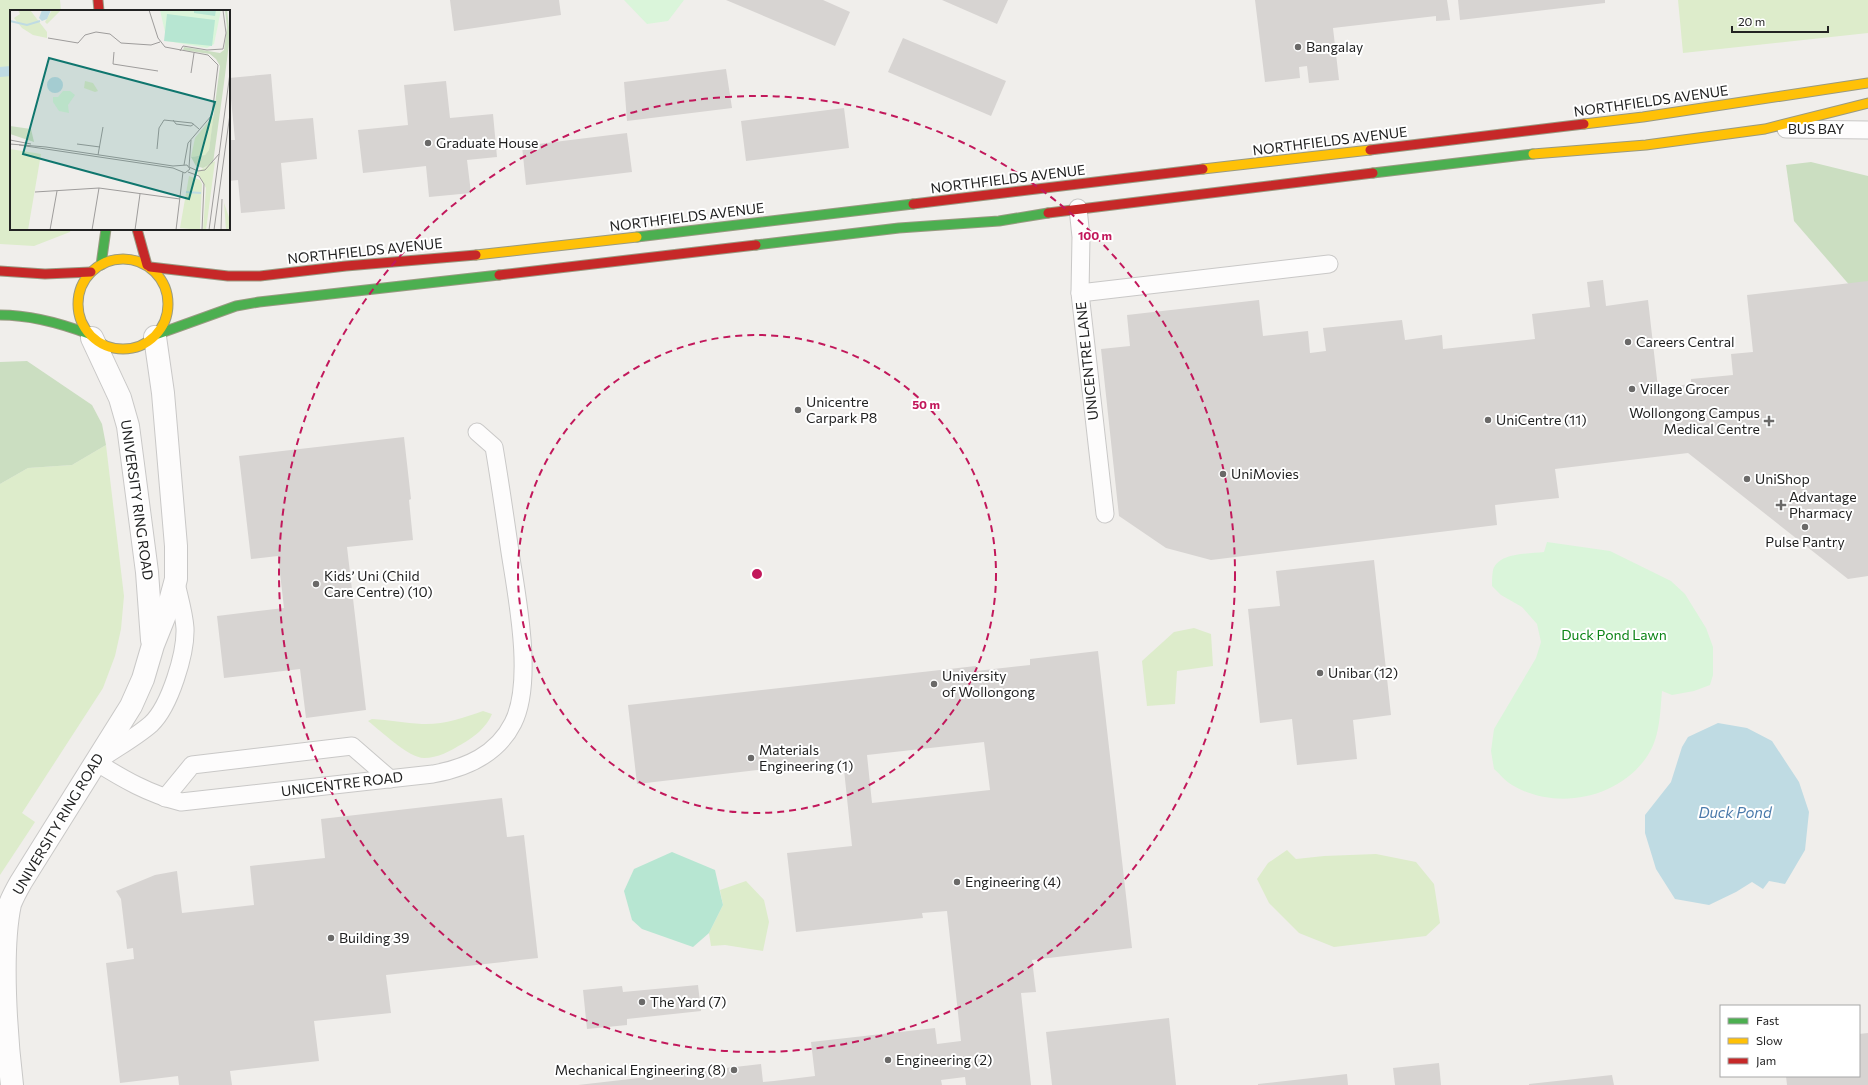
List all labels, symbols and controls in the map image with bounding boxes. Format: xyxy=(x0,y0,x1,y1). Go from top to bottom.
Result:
scale bar xyxy=(1732,8,1828,34)
inset map xyxy=(10,10,230,230)
text: 20 m xyxy=(1738,14,1765,28)
place label: Bangalay xyxy=(1306,38,1363,55)
marker: Bangalay xyxy=(1293,42,1303,52)
street label: NORTHFIELDS AVENUE xyxy=(1573,81,1729,120)
street label: BUS BAY xyxy=(1788,120,1844,137)
street label: NORTHFIELDS AVENUE xyxy=(1252,123,1408,158)
place label: Graduate House xyxy=(436,134,538,151)
marker: Graduate House xyxy=(423,138,433,148)
street label: NORTHFIELDS AVENUE xyxy=(930,161,1086,196)
street label: NORTHFIELDS AVENUE xyxy=(609,199,765,234)
text: 100 m xyxy=(1078,228,1112,242)
street label: NORTHFIELDS AVENUE xyxy=(287,234,443,267)
street label: UNICENTRE LANE xyxy=(1072,301,1101,421)
place label: Careers Central xyxy=(1636,333,1735,350)
marker: Careers Central xyxy=(1623,337,1633,347)
place label: Village Grocer xyxy=(1640,380,1729,397)
marker: Village Grocer xyxy=(1627,384,1637,394)
place label: Unicentre Carpark P8 xyxy=(806,393,877,426)
text: 50 m xyxy=(912,397,940,411)
place label: Wollongong Campus Medical Centre xyxy=(1629,404,1760,437)
marker: Unicentre Carpark P8 xyxy=(793,405,803,415)
place label: UniCentre (11) xyxy=(1496,411,1587,428)
marker: UniCentre (11) xyxy=(1483,415,1493,425)
marker: Wollongong Campus Medical Centre xyxy=(1763,415,1775,427)
street label: UNIVERSITY RING ROAD xyxy=(118,419,157,581)
place label: UniMovies xyxy=(1231,465,1299,482)
marker: UniMovies xyxy=(1218,469,1228,479)
place label: UniShop xyxy=(1755,470,1810,487)
marker: UniShop xyxy=(1742,474,1752,484)
place label: Advantage Pharmacy xyxy=(1789,488,1857,521)
marker: Advantage Pharmacy xyxy=(1776,500,1786,510)
marker: Pulse Pantry xyxy=(1800,522,1810,532)
place label: Pulse Pantry xyxy=(1765,533,1845,550)
place label: Kids’ Uni (Child Care Centre) (10) xyxy=(324,567,433,600)
centre of rings xyxy=(750,567,764,581)
marker: Kids’ Uni (Child Care Centre) (10) xyxy=(311,579,321,589)
park label: Duck Pond Lawn xyxy=(1561,626,1667,643)
place label: Unibar (12) xyxy=(1328,664,1398,681)
place label: University of Wollongong xyxy=(942,667,1035,700)
marker: Unibar (12) xyxy=(1315,668,1325,678)
marker: University of Wollongong xyxy=(929,679,939,689)
place label: Materials Engineering (1) xyxy=(759,741,853,774)
street label: UNIVERSITY RING ROAD xyxy=(9,750,107,897)
marker: Materials Engineering (1) xyxy=(746,753,756,763)
street label: UNICENTRE ROAD xyxy=(280,768,404,799)
water label: Duck Pond xyxy=(1698,803,1773,821)
place label: Engineering (4) xyxy=(965,873,1061,890)
marker: Engineering (4) xyxy=(952,877,962,887)
place label: Building 39 xyxy=(339,929,409,946)
marker: Building 39 xyxy=(326,933,336,943)
place label: The Yard (7) xyxy=(650,993,726,1010)
marker: The Yard (7) xyxy=(637,997,647,1007)
legend xyxy=(1720,1005,1860,1077)
text: Fast xyxy=(1756,1013,1779,1027)
text: Slow xyxy=(1756,1033,1783,1047)
place label: Engineering (2) xyxy=(896,1051,992,1068)
text: Jam xyxy=(1756,1053,1776,1068)
marker: Engineering (2) xyxy=(883,1055,893,1065)
place label: Mechanical Engineering (8) xyxy=(555,1061,726,1078)
marker: Mechanical Engineering (8) xyxy=(729,1065,739,1075)

